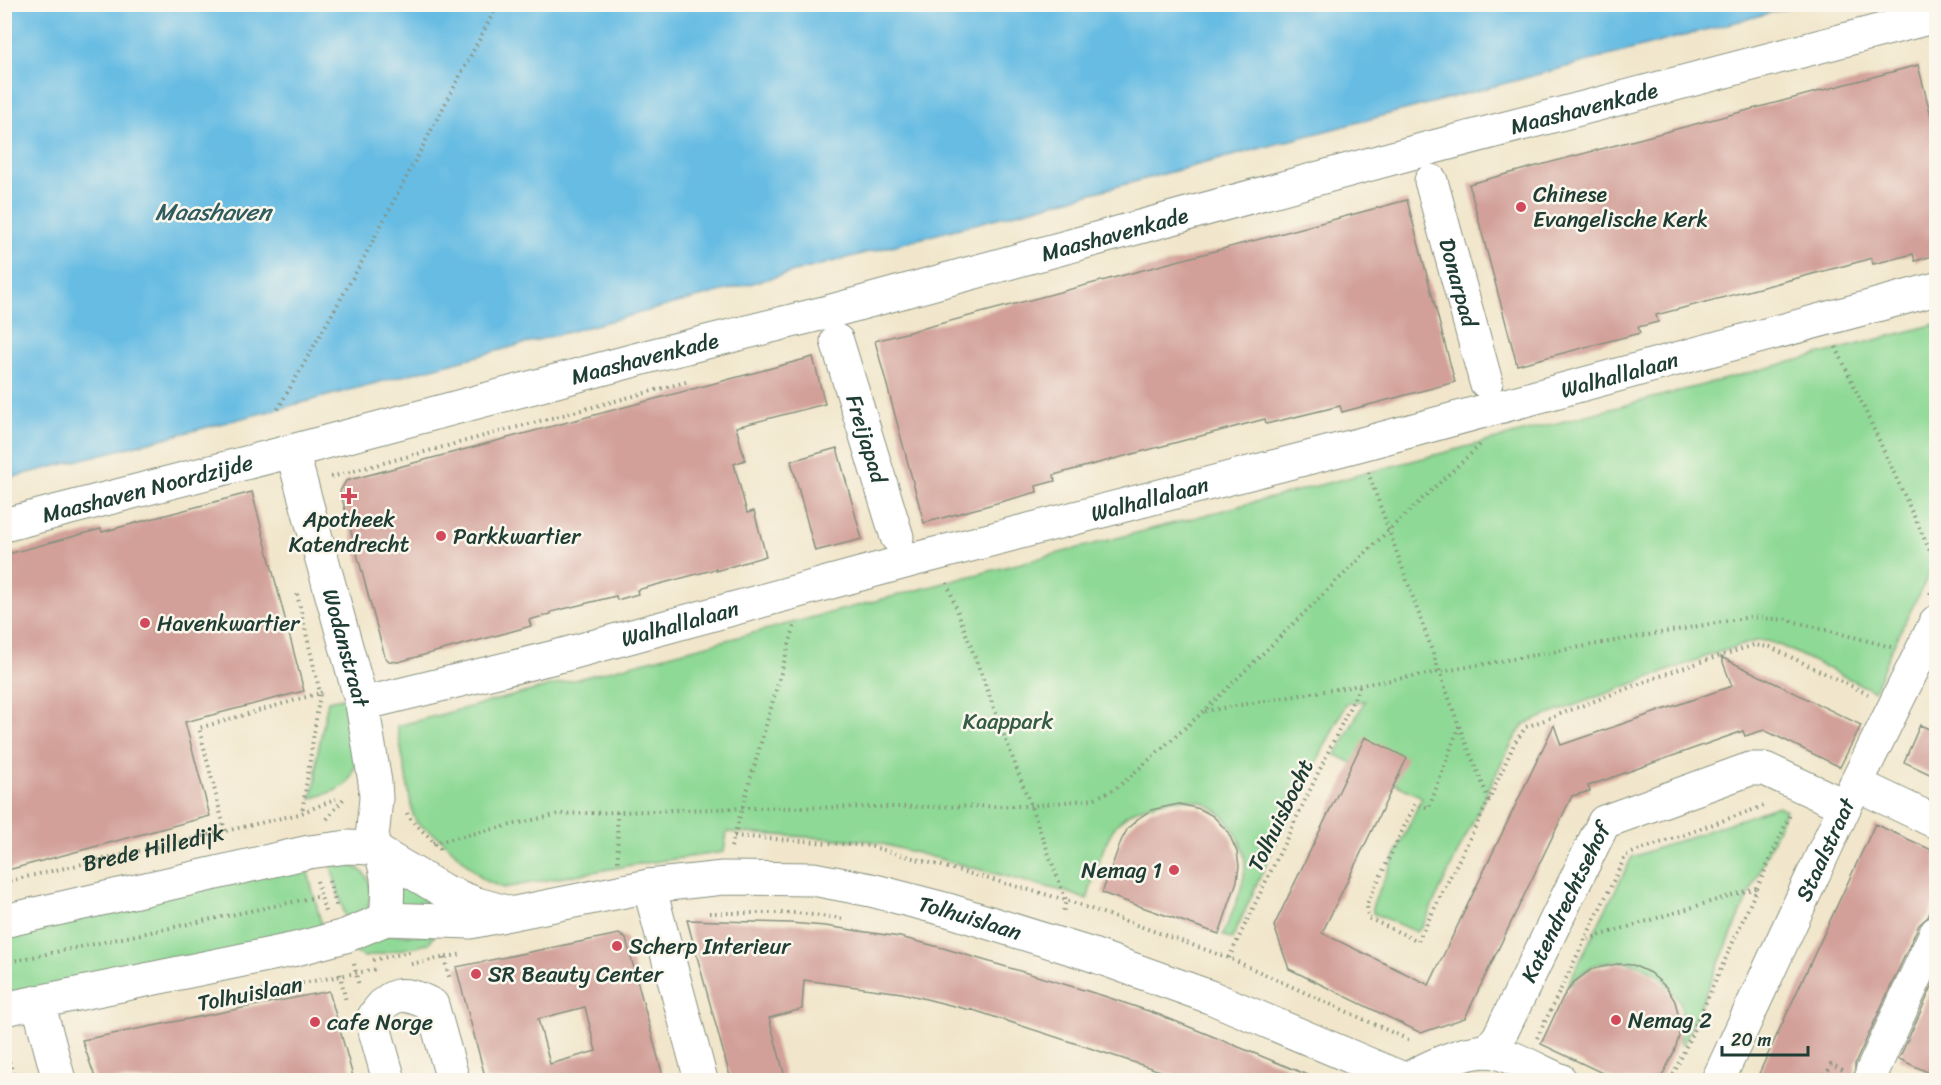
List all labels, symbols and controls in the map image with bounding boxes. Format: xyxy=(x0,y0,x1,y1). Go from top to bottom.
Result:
street label: Maashavenkade xyxy=(1506,70,1662,146)
place label: Chinese Evangelische Kerk xyxy=(1533,175,1708,239)
water label: Maashaven xyxy=(155,191,274,233)
street label: Maashavenkade xyxy=(1037,196,1193,273)
marker: Chinese Evangelische Kerk xyxy=(1514,200,1528,214)
street label: Donarpad xyxy=(1427,234,1489,333)
street label: Maashavenkade xyxy=(567,321,723,396)
street label: Walhallalaan xyxy=(1556,340,1683,409)
street label: Freijapad xyxy=(834,390,899,489)
street label: Maashaven Noordzijde xyxy=(38,443,257,534)
street label: Walhallalaan xyxy=(1086,465,1213,533)
marker: Apotheek Katendrecht xyxy=(342,489,356,503)
place label: Apotheek Katendrecht xyxy=(289,500,410,564)
place label: Parkkwartier xyxy=(453,517,582,556)
marker: Parkkwartier xyxy=(434,529,448,543)
street label: Wodanstraat xyxy=(311,584,381,712)
street label: Walhallalaan xyxy=(617,589,743,658)
place label: Havenkwartier xyxy=(157,604,301,643)
marker: Havenkwartier xyxy=(138,616,152,630)
park label: Kaappark xyxy=(963,702,1054,741)
street label: Tolhuisbocht xyxy=(1236,752,1325,878)
street label: Staalstraat xyxy=(1784,790,1867,908)
street label: Katendrechtsehof xyxy=(1510,812,1623,989)
street label: Brede Hilledijk xyxy=(79,813,228,883)
place label: Nemag 1 xyxy=(1081,851,1162,890)
marker: Nemag 1 xyxy=(1167,863,1181,877)
street label: Tolhuislaan xyxy=(914,884,1027,952)
place label: Scherp Interieur xyxy=(629,927,792,966)
marker: Scherp Interieur xyxy=(610,939,624,953)
place label: SR Beauty Center xyxy=(488,955,665,994)
street label: Tolhuislaan xyxy=(194,964,306,1023)
marker: SR Beauty Center xyxy=(469,967,483,981)
place label: Nemag 2 xyxy=(1628,1001,1712,1040)
place label: cafe Norge xyxy=(327,1003,433,1042)
marker: Nemag 2 xyxy=(1609,1013,1623,1027)
marker: cafe Norge xyxy=(308,1015,322,1029)
scale bar xyxy=(1722,1019,1808,1057)
text: 20 m xyxy=(1731,1024,1771,1056)

